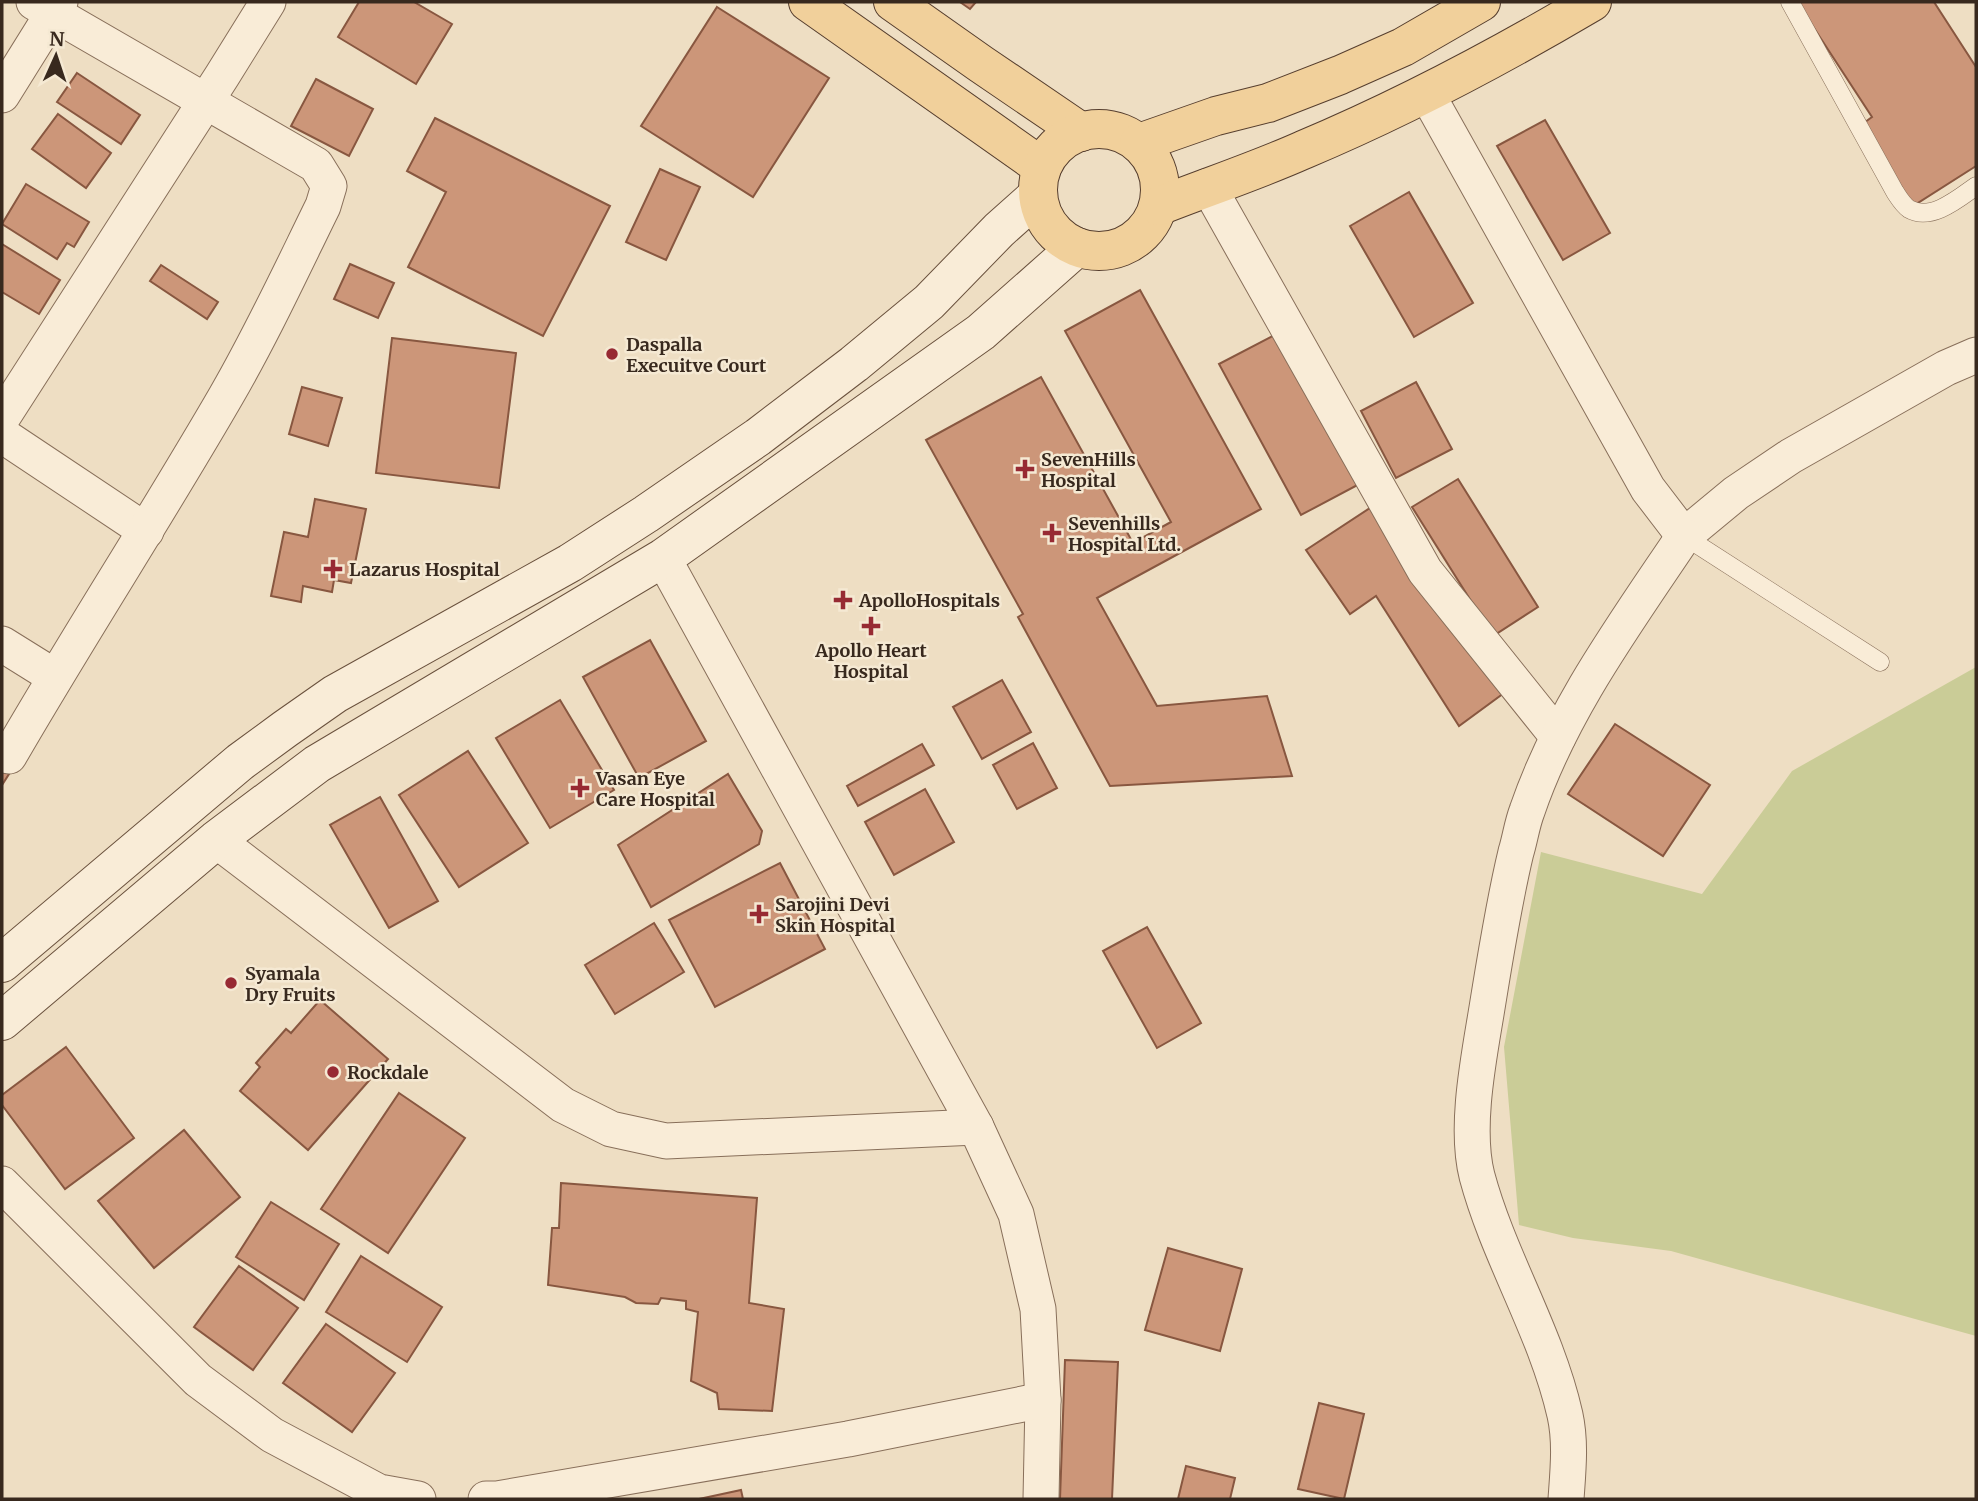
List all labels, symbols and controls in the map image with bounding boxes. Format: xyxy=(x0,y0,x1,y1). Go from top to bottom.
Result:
north arrow xyxy=(21,21,91,91)
text: N xyxy=(49,27,65,51)
place label: Daspalla Execuitve Court xyxy=(626,333,767,377)
marker: Daspalla Execuitve Court xyxy=(604,346,620,362)
place label: SevenHills Hospital xyxy=(1041,448,1136,492)
marker: SevenHills Hospital xyxy=(1015,459,1035,479)
place label: Sevenhills Hospital Ltd. xyxy=(1068,512,1181,556)
marker: Sevenhills Hospital Ltd. xyxy=(1042,523,1062,543)
place label: Lazarus Hospital xyxy=(349,558,500,581)
marker: Lazarus Hospital xyxy=(323,559,343,579)
place label: ApolloHospitals xyxy=(858,589,1000,612)
marker: ApolloHospitals xyxy=(833,590,853,610)
marker: Apollo Heart Hospital xyxy=(861,616,881,636)
place label: Apollo Heart Hospital xyxy=(814,639,927,683)
place label: Vasan Eye Care Hospital xyxy=(595,767,715,811)
marker: Vasan Eye Care Hospital xyxy=(570,778,590,798)
place label: Sarojini Devi Skin Hospital xyxy=(775,893,895,937)
marker: Sarojini Devi Skin Hospital xyxy=(749,904,769,924)
place label: Syamala Dry Fruits xyxy=(245,962,336,1006)
marker: Syamala Dry Fruits xyxy=(223,975,239,991)
place label: Rockdale xyxy=(347,1061,429,1084)
marker: Rockdale xyxy=(325,1064,341,1080)

